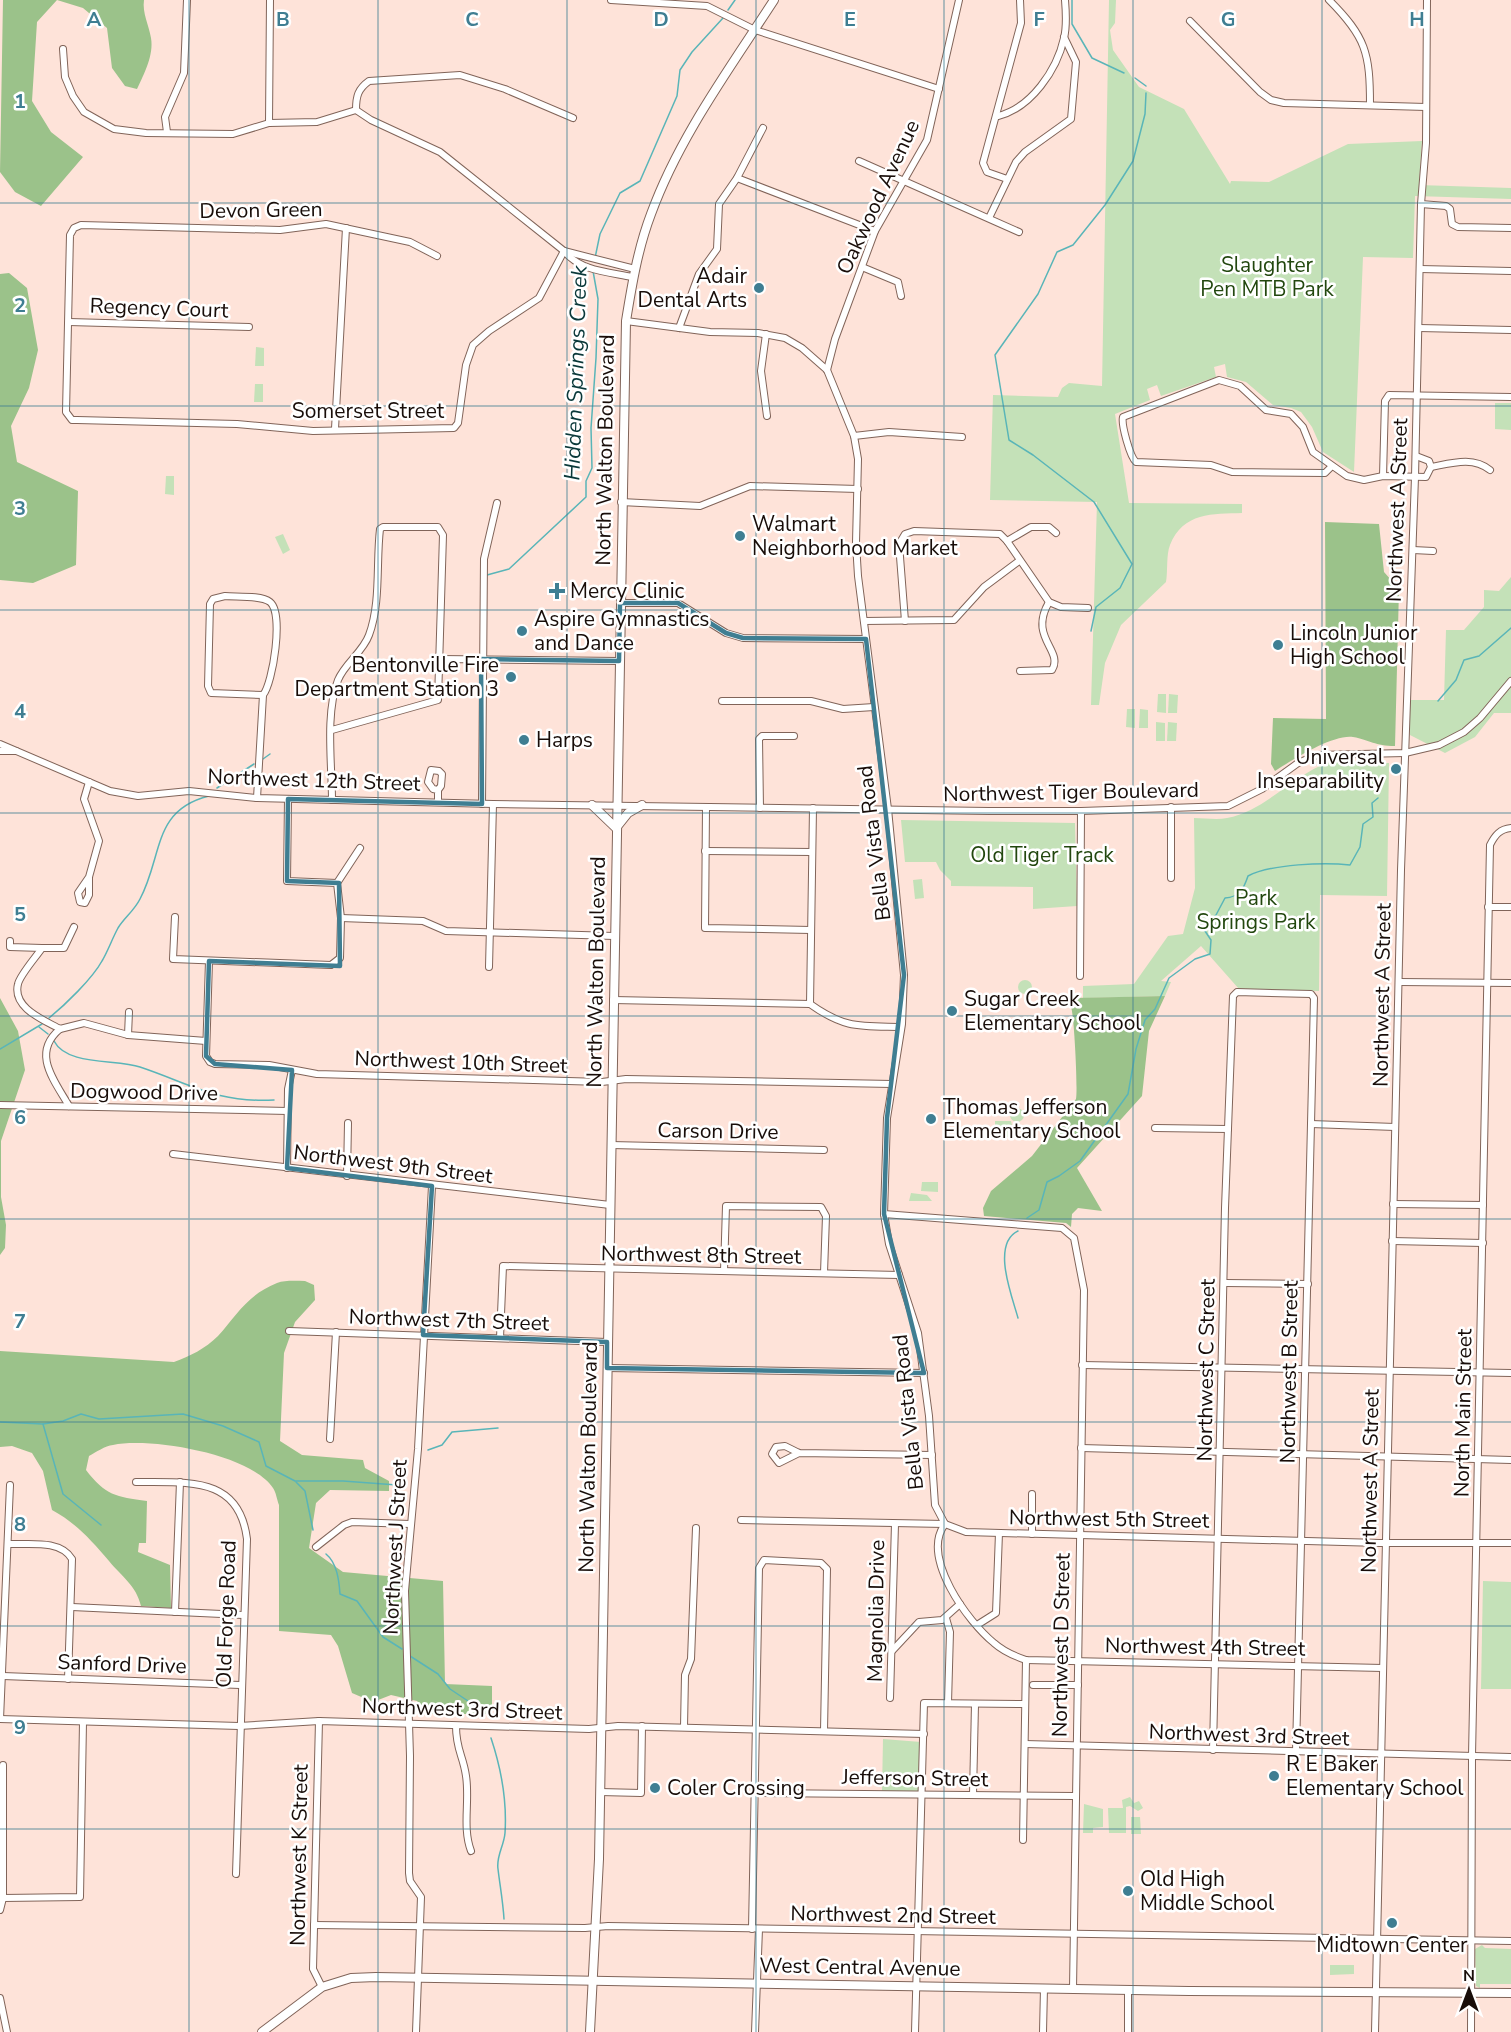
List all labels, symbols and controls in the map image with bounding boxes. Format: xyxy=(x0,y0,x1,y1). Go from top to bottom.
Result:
text: A xyxy=(87,6,102,33)
text: B xyxy=(276,6,290,33)
text: C xyxy=(465,6,479,33)
text: D xyxy=(653,6,669,33)
text: E xyxy=(844,6,856,33)
text: F xyxy=(1033,6,1045,33)
text: G xyxy=(1221,6,1235,33)
text: H xyxy=(1409,6,1425,33)
text: 1 xyxy=(14,88,26,115)
street label: Oakwood Avenue xyxy=(830,115,926,279)
street label: Devon Green xyxy=(199,195,323,225)
park label: Slaughter Pen MTB Park xyxy=(1200,251,1334,303)
place label: Adair Dental Arts xyxy=(637,262,747,314)
water label: Hidden Springs Creek xyxy=(557,264,595,481)
marker: Adair Dental Arts xyxy=(752,281,766,295)
text: 2 xyxy=(14,292,26,319)
street label: Regency Court xyxy=(89,292,229,324)
street label: North Walton Boulevard xyxy=(589,334,621,566)
street label: Somerset Street xyxy=(292,397,445,425)
street label: Northwest A Street xyxy=(1380,417,1414,602)
text: 3 xyxy=(14,495,26,522)
place label: Walmart Neighborhood Market xyxy=(752,510,958,562)
marker: Walmart Neighborhood Market xyxy=(733,529,747,543)
place label: Mercy Clinic xyxy=(570,577,685,605)
marker: Mercy Clinic xyxy=(548,582,566,600)
place label: Aspire Gymnastics and Dance xyxy=(534,605,709,657)
place label: Lincoln Junior High School xyxy=(1290,619,1418,671)
marker: Aspire Gymnastics and Dance xyxy=(515,624,529,638)
marker: Lincoln Junior High School xyxy=(1271,638,1285,652)
place label: Bentonville Fire Department Station 3 xyxy=(294,651,499,703)
marker: Bentonville Fire Department Station 3 xyxy=(504,670,518,684)
text: 4 xyxy=(14,698,26,725)
place label: Harps xyxy=(536,726,593,754)
marker: Harps xyxy=(517,733,531,747)
place label: Universal Inseparability xyxy=(1257,743,1385,795)
street label: Northwest 12th Street xyxy=(207,762,422,798)
marker: Universal Inseparability xyxy=(1389,762,1403,776)
street label: Bella Vista Road xyxy=(851,764,897,922)
street label: Northwest Tiger Boulevard xyxy=(943,776,1199,808)
park label: Old Tiger Track xyxy=(970,841,1114,869)
street label: North Walton Boulevard xyxy=(580,856,612,1088)
park label: Park Springs Park xyxy=(1196,884,1316,936)
text: 5 xyxy=(14,901,26,928)
street label: Northwest A Street xyxy=(1366,902,1398,1087)
place label: Sugar Creek Elementary School xyxy=(964,985,1142,1037)
marker: Sugar Creek Elementary School xyxy=(945,1004,959,1018)
street label: Northwest 10th Street xyxy=(354,1044,569,1080)
street label: Dogwood Drive xyxy=(70,1077,218,1107)
place label: Thomas Jefferson Elementary School xyxy=(943,1093,1121,1145)
text: 6 xyxy=(14,1104,26,1131)
marker: Thomas Jefferson Elementary School xyxy=(924,1112,938,1126)
street label: Carson Drive xyxy=(657,1116,779,1146)
street label: Northwest 9th Street xyxy=(292,1138,495,1190)
street label: Northwest 8th Street xyxy=(601,1239,802,1271)
street label: Northwest C Street xyxy=(1190,1278,1222,1462)
street label: Northwest B Street xyxy=(1273,1280,1305,1464)
street label: Northwest 7th Street xyxy=(348,1303,550,1338)
text: 7 xyxy=(14,1308,26,1335)
street label: North Main Street xyxy=(1448,1328,1478,1498)
street label: Bella Vista Road xyxy=(886,1333,930,1491)
street label: North Walton Boulevard xyxy=(572,1341,604,1573)
street label: Northwest A Street xyxy=(1354,1388,1386,1573)
street label: Northwest J Street xyxy=(376,1458,414,1635)
street label: Northwest 5th Street xyxy=(1009,1503,1210,1535)
text: 8 xyxy=(14,1511,26,1538)
street label: Old Forge Road xyxy=(209,1540,243,1688)
street label: Magnolia Drive xyxy=(861,1540,891,1682)
street label: Northwest D Street xyxy=(1045,1552,1077,1737)
street label: Northwest 4th Street xyxy=(1105,1631,1306,1663)
street label: Sanford Drive xyxy=(57,1648,187,1680)
street label: Northwest 3rd Street xyxy=(361,1692,563,1727)
text: 9 xyxy=(14,1714,26,1741)
street label: Northwest 3rd Street xyxy=(1148,1718,1350,1753)
place label: R E Baker Elementary School xyxy=(1286,1750,1464,1802)
street label: Northwest K Street xyxy=(283,1763,315,1946)
street label: Jefferson Street xyxy=(841,1763,989,1793)
marker: R E Baker Elementary School xyxy=(1267,1769,1281,1783)
place label: Coler Crossing xyxy=(667,1774,805,1802)
marker: Coler Crossing xyxy=(648,1781,662,1795)
place label: Old High Middle School xyxy=(1140,1865,1275,1917)
marker: Old High Middle School xyxy=(1121,1884,1135,1898)
street label: Northwest 2nd Street xyxy=(790,1899,997,1931)
marker: Midtown Center xyxy=(1385,1916,1399,1930)
place label: Midtown Center xyxy=(1316,1931,1468,1959)
street label: West Central Avenue xyxy=(759,1951,961,1983)
north arrow xyxy=(1439,1960,1499,2020)
text: N xyxy=(1463,1965,1475,1987)

